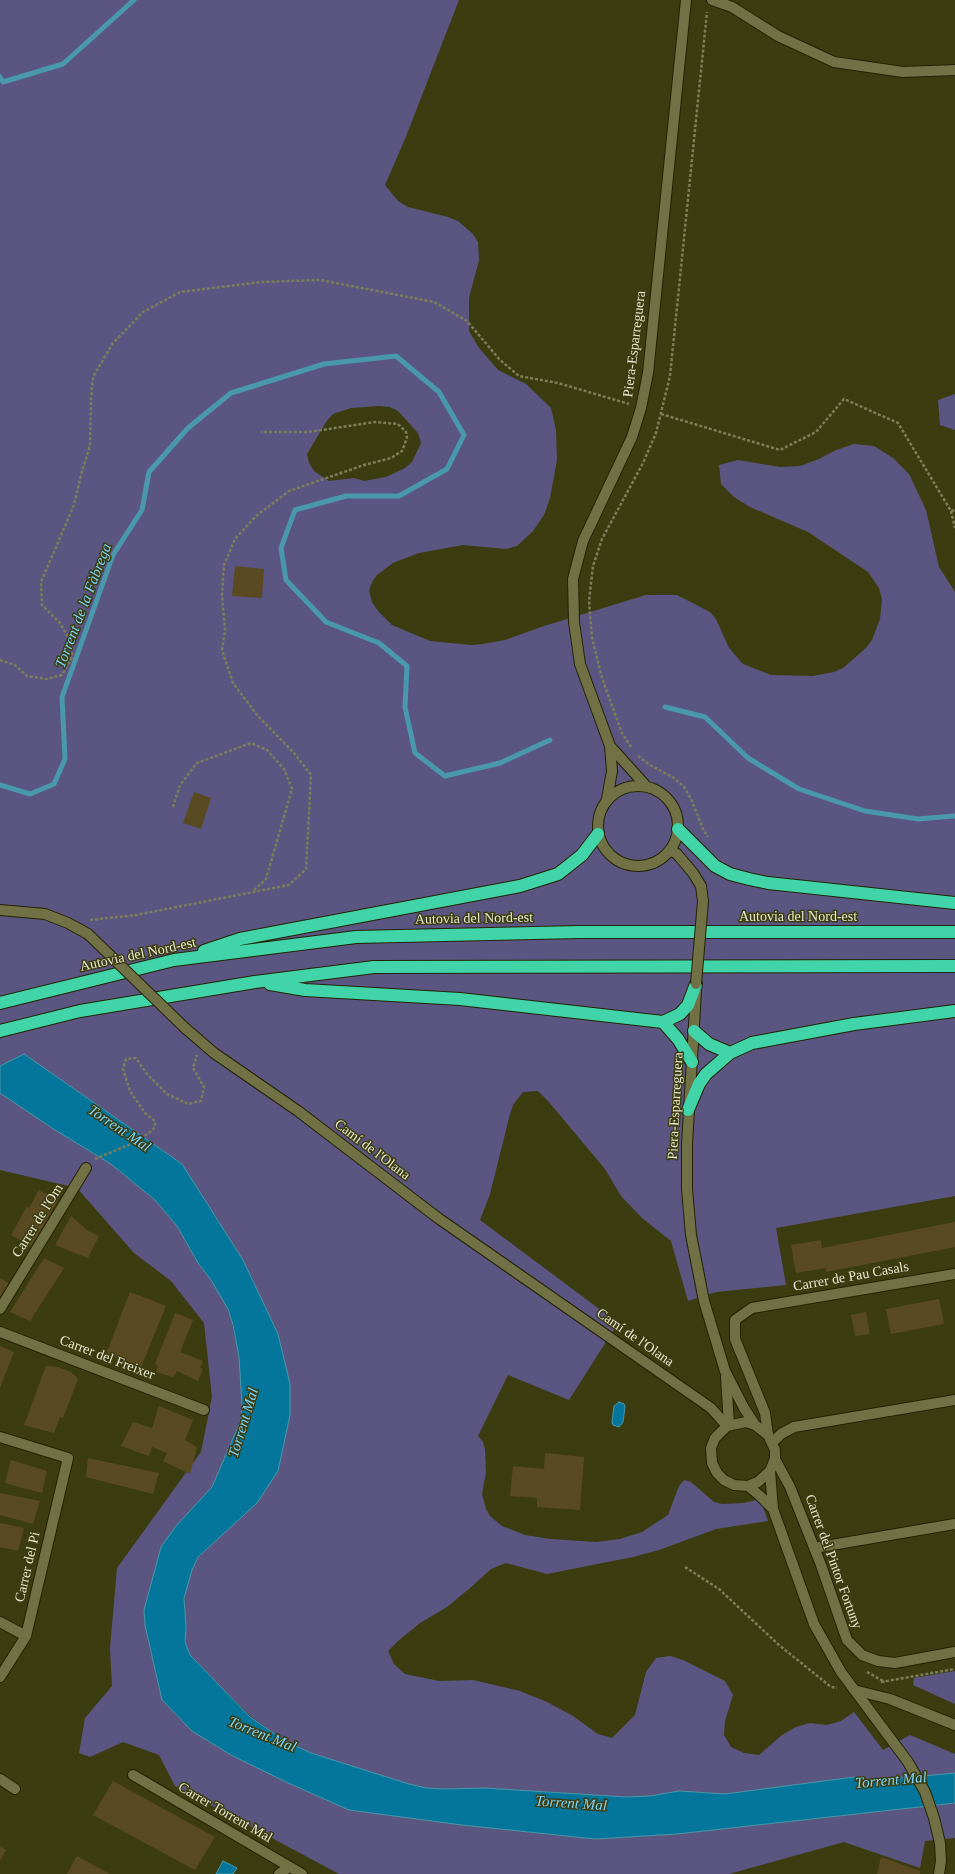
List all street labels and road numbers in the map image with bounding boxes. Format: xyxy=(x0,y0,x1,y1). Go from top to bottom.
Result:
street label: Piera-Esparreguera xyxy=(620,290,650,398)
street label: Autovia del Nord-est xyxy=(739,909,857,925)
street label: Autovia del Nord-est xyxy=(415,910,533,928)
street label: Autovia del Nord-est xyxy=(78,934,198,976)
street label: Piera-Esparreguera xyxy=(665,1052,687,1160)
street label: Camí de l'Olana xyxy=(331,1116,413,1184)
street label: Carrer de l'Om xyxy=(9,1181,67,1261)
street label: Carrer de Pau Casals xyxy=(792,1259,910,1295)
street label: Camí de l'Olana xyxy=(593,1305,677,1371)
street label: Carrer del Freixer xyxy=(57,1332,157,1384)
street label: Carrer del Pintor Fortuny xyxy=(801,1492,865,1632)
street label: Carrer del Pi xyxy=(12,1530,44,1604)
street label: Carrer Torrent Mal xyxy=(175,1779,275,1847)

